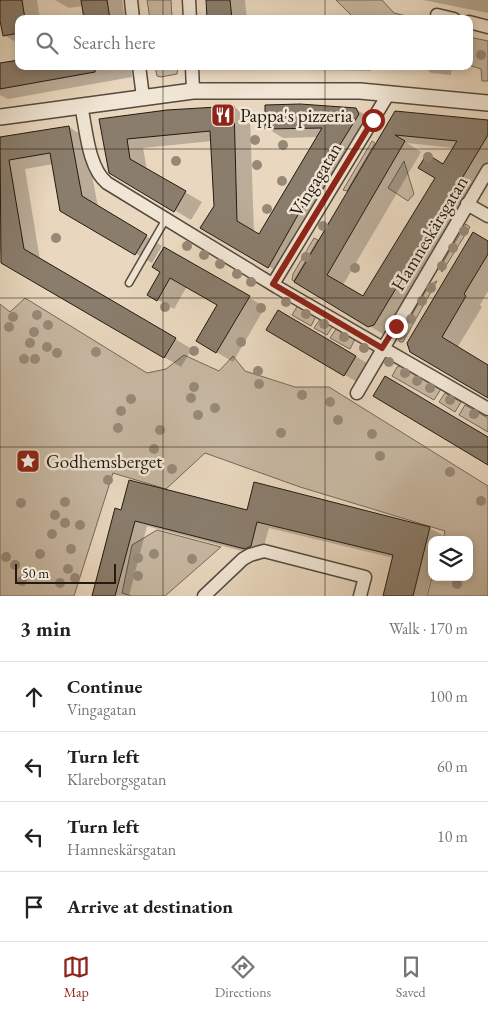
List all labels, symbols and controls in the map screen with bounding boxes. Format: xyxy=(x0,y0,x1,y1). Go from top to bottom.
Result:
search box xyxy=(15,15,473,70)
icon: search xyxy=(33,29,61,57)
text: Search here xyxy=(73,30,155,55)
restaurant icon: Pappa's pizzeria xyxy=(210,102,236,128)
place label: Pappa's pizzeria xyxy=(240,103,353,128)
route start xyxy=(362,109,385,132)
street label: Vingagatan xyxy=(284,138,347,221)
street label: Hamneskärsgatan xyxy=(385,171,474,295)
route end xyxy=(385,315,408,338)
place icon: Godhemsberget xyxy=(15,448,41,474)
place label: Godhemsberget xyxy=(46,449,162,474)
map controls xyxy=(428,536,473,581)
button: layers xyxy=(428,536,473,581)
scale bar xyxy=(15,561,116,584)
text: 50 m xyxy=(22,564,49,582)
text: 3 min xyxy=(20,615,71,642)
text: Walk · 170 m xyxy=(389,618,468,639)
text: Continue xyxy=(67,674,142,699)
icon: ahead xyxy=(20,683,48,711)
text: 100 m xyxy=(429,686,468,707)
text: Vingagatan xyxy=(67,699,136,720)
text: Turn left xyxy=(67,744,139,769)
icon: left xyxy=(20,753,48,781)
text: 60 m xyxy=(437,756,468,777)
text: Klareborgsgatan xyxy=(67,769,167,790)
text: Turn left xyxy=(67,814,139,839)
icon: left xyxy=(20,823,48,851)
text: 10 m xyxy=(437,826,468,847)
text: Hamneskärsgatan xyxy=(67,839,176,860)
icon: arrive xyxy=(20,893,48,921)
text: Arrive at destination xyxy=(67,894,233,919)
tab: Map xyxy=(62,953,90,1001)
tab: Directions xyxy=(215,953,271,1001)
tab: Saved xyxy=(396,953,426,1001)

